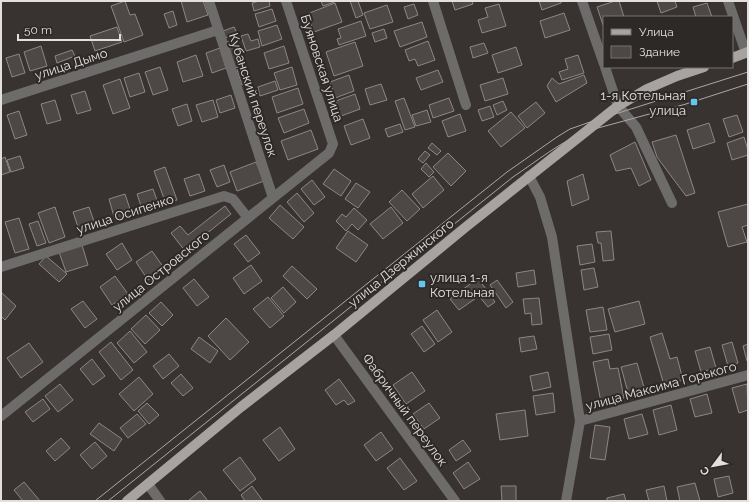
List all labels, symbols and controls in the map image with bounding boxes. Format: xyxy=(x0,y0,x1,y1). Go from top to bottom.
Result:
street label: Буяновская улица xyxy=(298,12,346,124)
scale bar xyxy=(18,16,120,42)
legend xyxy=(603,16,733,68)
text: 50 m xyxy=(24,23,52,37)
text: Улица xyxy=(639,25,674,39)
street label: Кубанский переулок xyxy=(226,31,280,159)
street label: улица Дымо xyxy=(33,45,109,83)
text: Здание xyxy=(639,45,680,59)
place label: 1-я Котельная улица xyxy=(600,88,686,118)
marker: 1-я Котельная улица xyxy=(689,97,699,107)
street label: улица Осипенко xyxy=(74,191,176,237)
street label: улица Дзержинского xyxy=(345,216,457,310)
street label: улица Островского xyxy=(110,227,213,315)
place label: улица 1-я Котельная xyxy=(430,270,495,300)
marker: улица 1-я Котельная xyxy=(417,279,427,289)
street label: Фабричный переулок xyxy=(359,351,451,469)
street label: улица Максима Горького xyxy=(584,359,738,413)
north arrow xyxy=(693,446,733,486)
text: С xyxy=(697,464,712,478)

